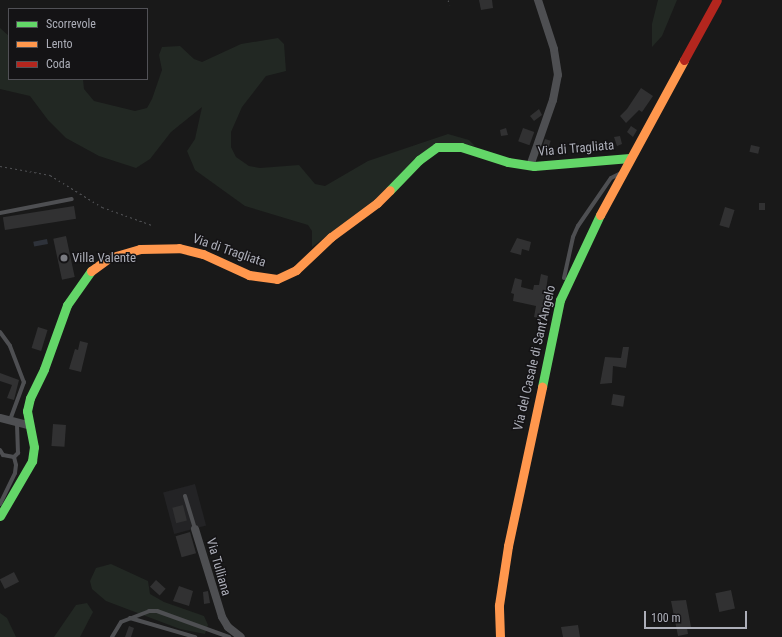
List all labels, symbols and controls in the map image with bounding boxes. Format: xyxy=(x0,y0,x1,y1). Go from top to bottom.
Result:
legend xyxy=(8,8,148,80)
text: Scorrevole xyxy=(46,17,96,31)
text: Lento xyxy=(46,37,73,51)
text: Coda xyxy=(46,57,71,71)
street label: Via di Tragliata xyxy=(537,138,615,160)
street label: Via di Tragliata xyxy=(190,231,268,271)
place label: Villa Valente xyxy=(72,250,136,266)
marker: Villa Valente xyxy=(59,253,69,263)
street label: Via del Casale di Sant'Angelo xyxy=(511,284,559,432)
street label: Via Tulliana xyxy=(202,536,234,598)
scale bar xyxy=(646,603,749,629)
text: 100 m xyxy=(651,611,681,625)

